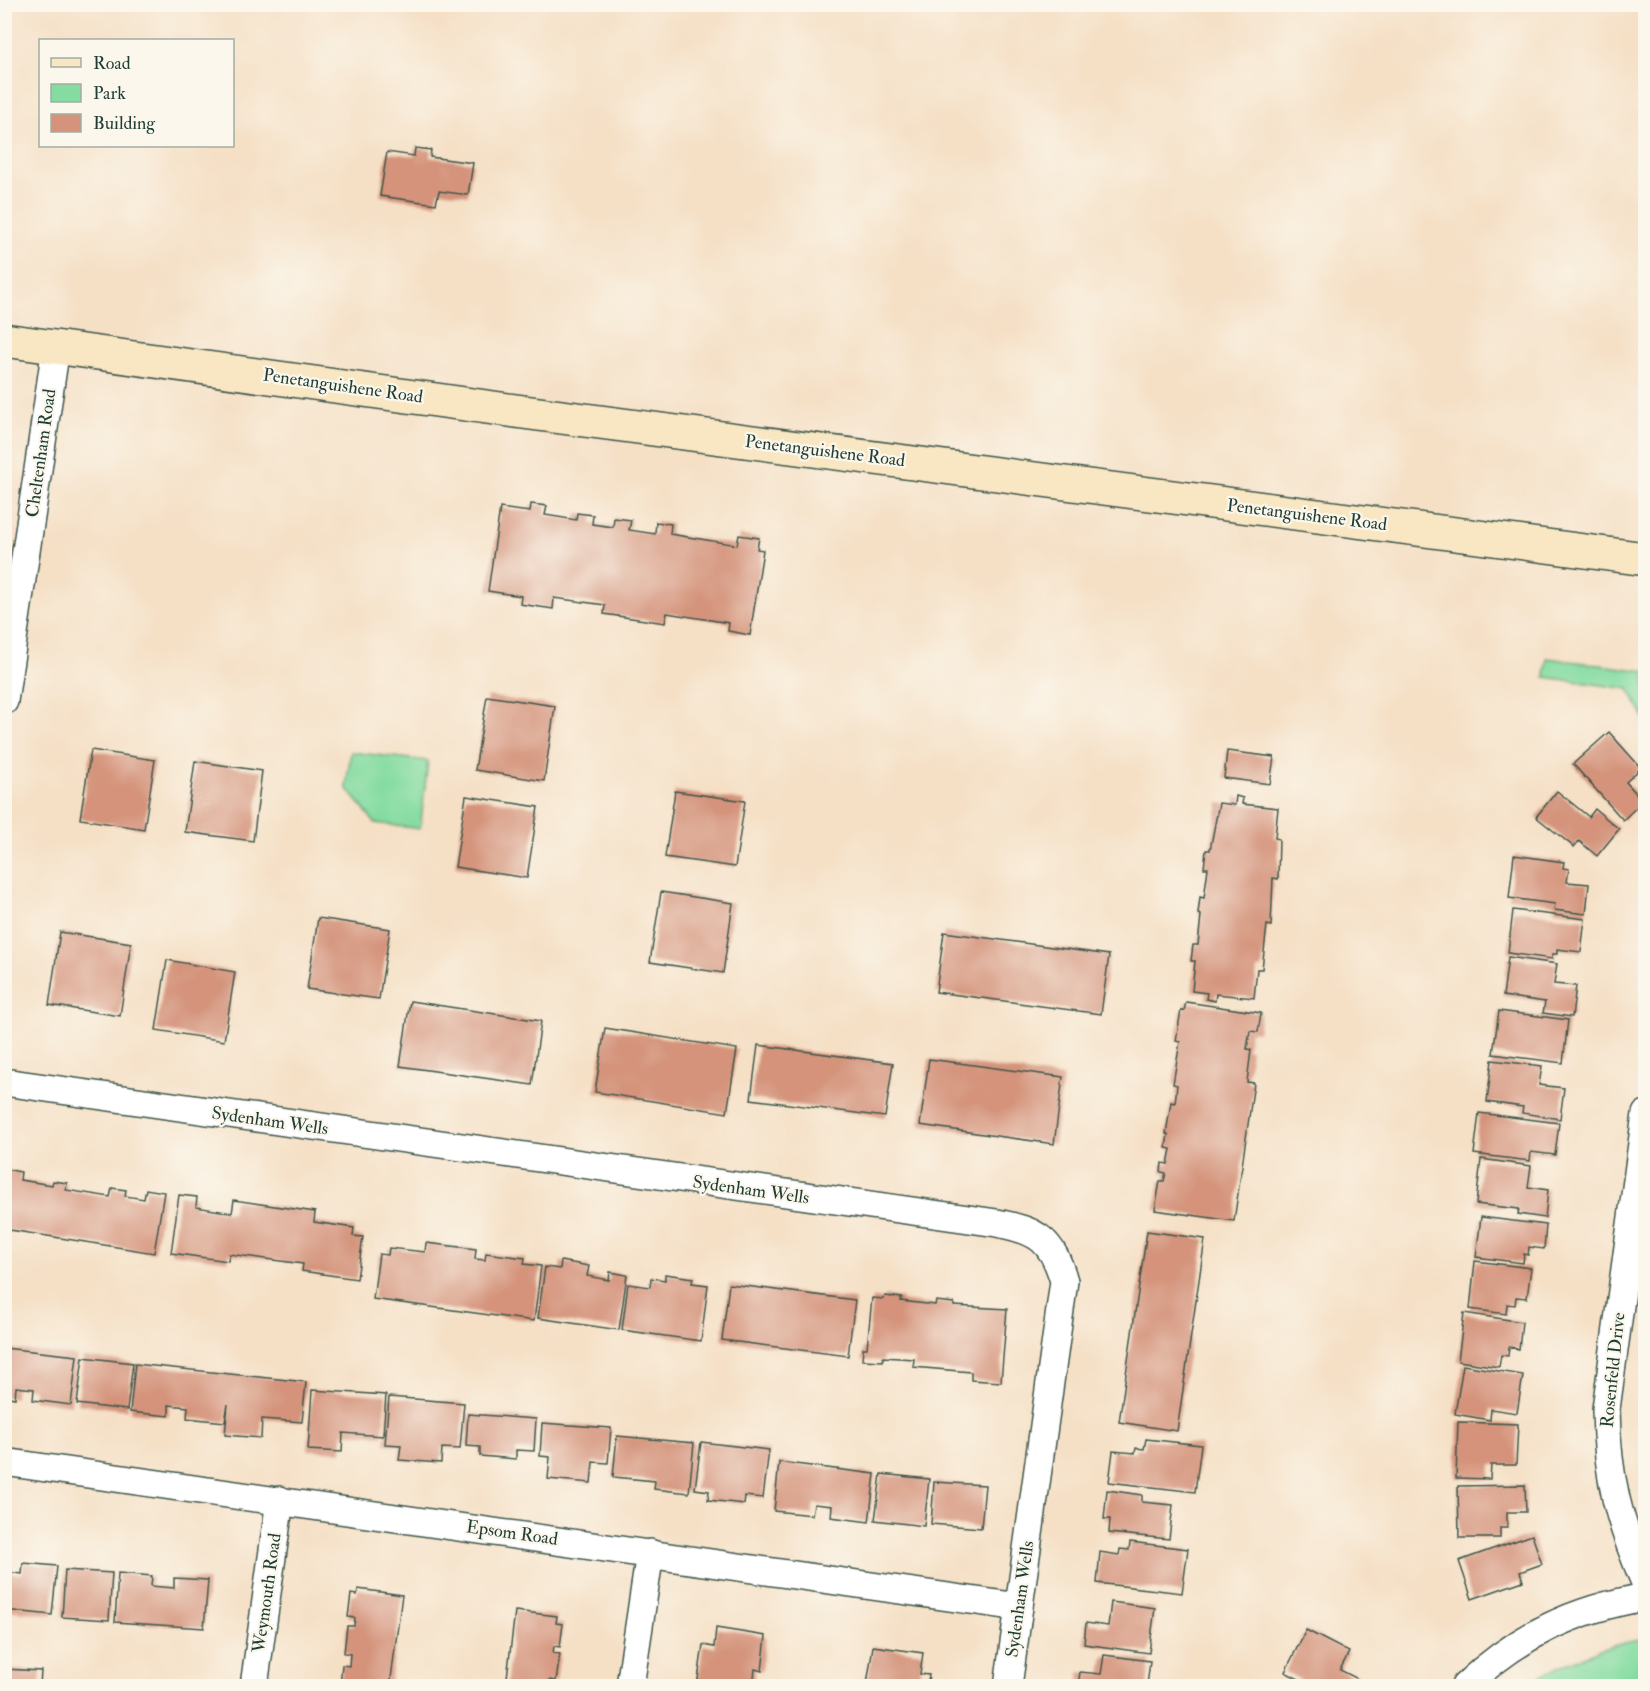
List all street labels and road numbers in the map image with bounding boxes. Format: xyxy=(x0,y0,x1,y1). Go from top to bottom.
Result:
street label: Penetanguishene Road xyxy=(262,363,425,409)
street label: Cheltenham Road xyxy=(21,387,61,519)
street label: Penetanguishene Road xyxy=(744,430,907,472)
street label: Penetanguishene Road xyxy=(1226,494,1389,536)
street label: Sydenham Wells xyxy=(210,1101,330,1141)
street label: Sydenham Wells xyxy=(691,1170,811,1210)
street label: Rosenfeld Drive xyxy=(1596,1311,1631,1429)
street label: Epsom Road xyxy=(465,1515,559,1551)
street label: Weymouth Road xyxy=(247,1532,287,1655)
street label: Sydenham Wells xyxy=(1000,1539,1040,1659)

